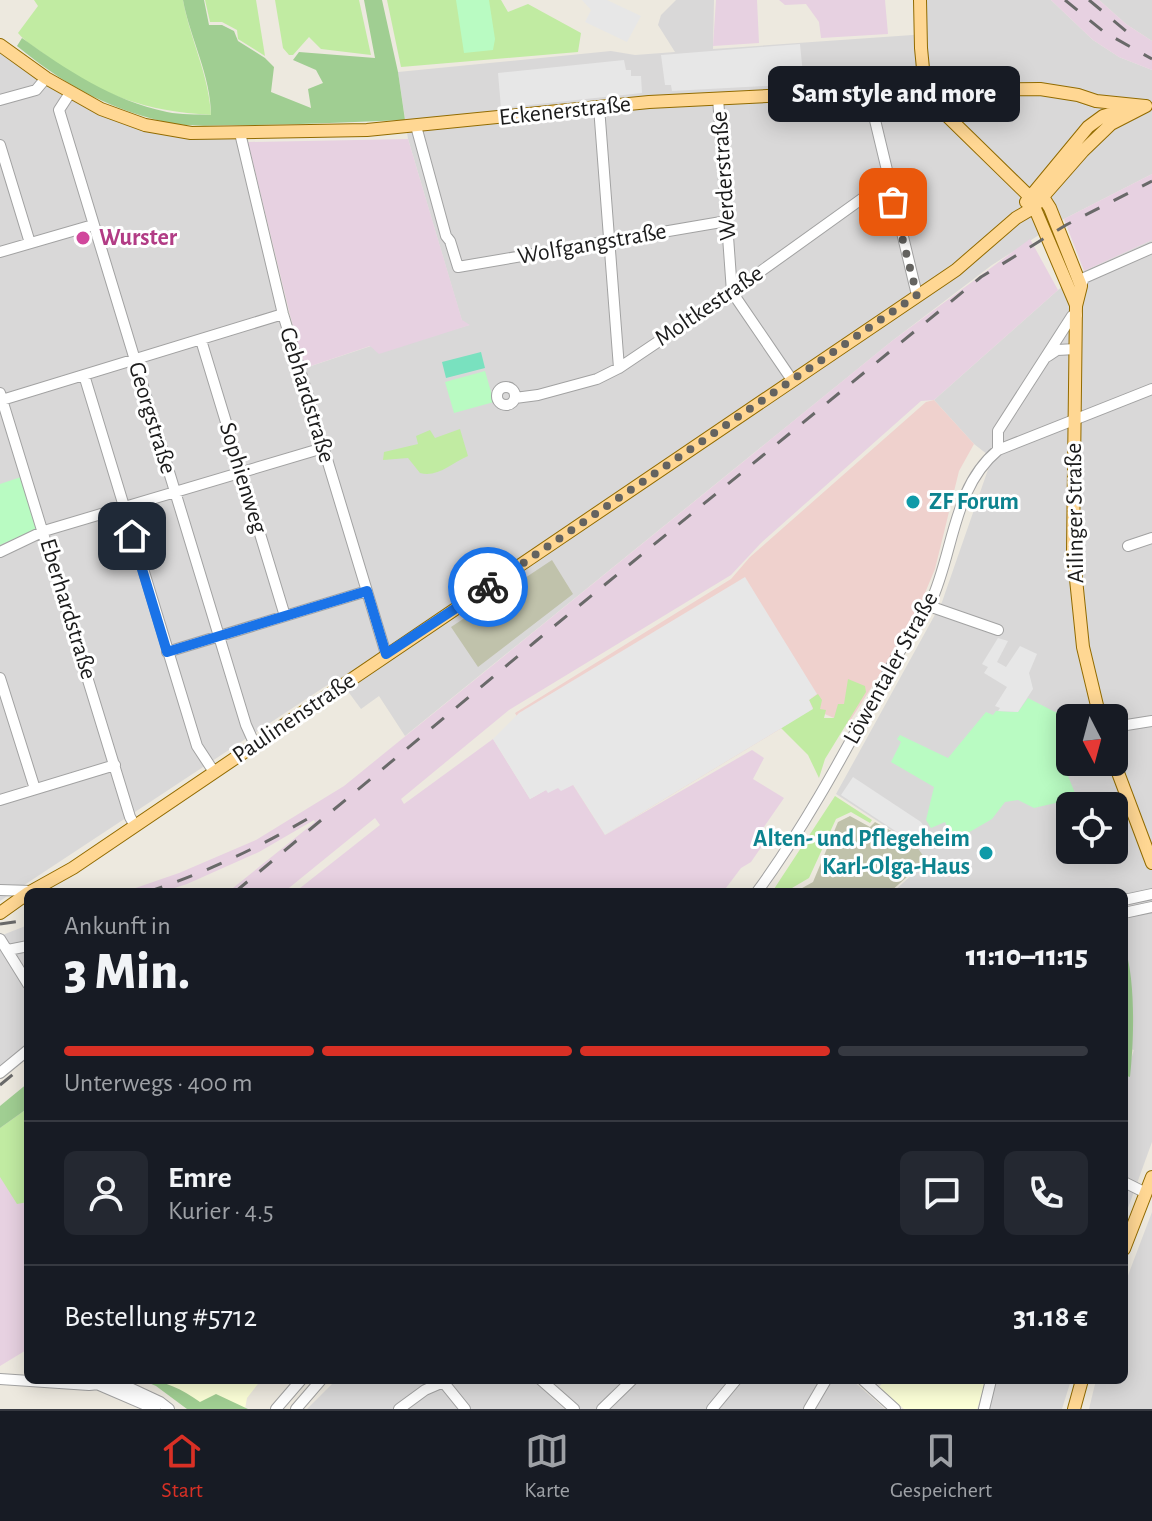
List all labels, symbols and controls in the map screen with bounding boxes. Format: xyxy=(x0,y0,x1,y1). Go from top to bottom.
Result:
callout: Sam style and more xyxy=(767,66,1019,122)
text: Sam style and more xyxy=(792,81,996,107)
street label: Eckenerstraße xyxy=(498,92,632,130)
street label: Werderstraße xyxy=(707,110,741,242)
pin xyxy=(859,168,927,236)
icon: bag xyxy=(871,180,915,224)
street label: Wolfgangstraße xyxy=(516,219,668,269)
place label: Wurster xyxy=(99,226,178,250)
marker: Wurster xyxy=(74,229,92,247)
street label: Moltkestraße xyxy=(650,261,768,351)
street label: Gebhardstraße xyxy=(275,324,339,466)
street label: Georgstraße xyxy=(124,359,180,477)
street label: Sophienweg xyxy=(215,420,271,537)
street label: Ailinger Straße xyxy=(1062,443,1088,583)
place label: ZF Forum xyxy=(929,490,1019,514)
marker: ZF Forum xyxy=(904,493,922,511)
pin xyxy=(98,502,166,570)
icon: home xyxy=(110,514,154,558)
street label: Eberhardstraße xyxy=(35,536,101,682)
courier xyxy=(448,547,528,627)
icon: bike xyxy=(466,565,510,609)
street label: Löwentaler Straße xyxy=(839,588,943,748)
street label: Paulinenstraße xyxy=(228,668,360,768)
north arrow xyxy=(1056,704,1128,776)
map controls xyxy=(1056,704,1128,864)
button: locate xyxy=(1056,792,1128,864)
place label: Alten- und Pflegeheim Karl-Olga-Haus xyxy=(753,827,970,879)
marker: Alten- und Pflegeheim Karl-Olga-Haus xyxy=(977,844,995,862)
text: Ankunft in xyxy=(64,913,171,939)
text: 11:10–11:15 xyxy=(966,941,1088,971)
text: 3 Min. xyxy=(64,946,190,998)
text: Unterwegs · 400 m xyxy=(64,1070,253,1096)
button: person xyxy=(64,1151,148,1235)
button: chat xyxy=(900,1151,984,1235)
button: phone xyxy=(1004,1151,1088,1235)
text: Emre xyxy=(168,1163,232,1193)
text: Kurier · 4.5 xyxy=(168,1198,274,1224)
text: Bestellung #5712 xyxy=(64,1302,257,1332)
text: 31.18 € xyxy=(1013,1302,1088,1332)
tab: Start xyxy=(160,1429,204,1503)
tab: Karte xyxy=(524,1429,570,1503)
tab: Gespeichert xyxy=(890,1429,992,1503)

